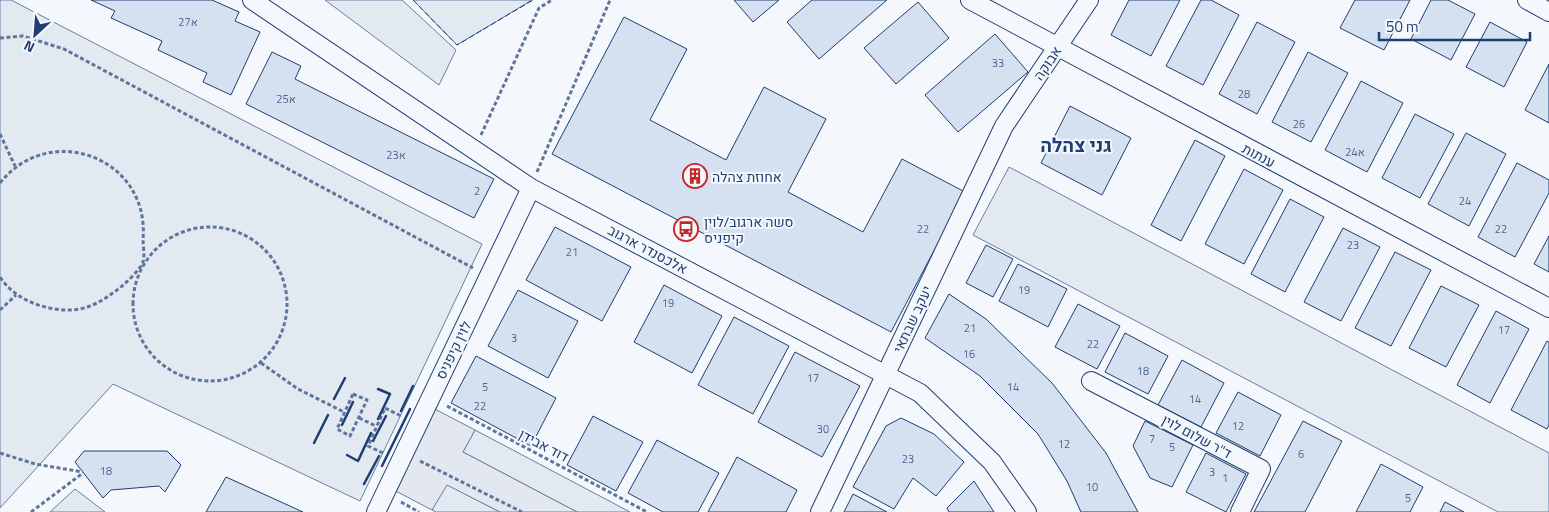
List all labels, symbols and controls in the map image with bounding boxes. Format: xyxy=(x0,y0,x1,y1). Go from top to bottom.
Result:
north arrow xyxy=(10,10,60,60)
scale bar xyxy=(1379,10,1530,42)
house number: 27א xyxy=(178,14,198,30)
text: 50 m xyxy=(1386,15,1419,38)
text: N xyxy=(20,36,38,59)
street label: אבוקה xyxy=(1028,42,1066,84)
house number: 33 xyxy=(992,55,1004,71)
house number: 28 xyxy=(1238,86,1250,102)
house number: 25א xyxy=(276,91,296,107)
house number: 26 xyxy=(1293,116,1305,132)
district label: גני צהלה xyxy=(1040,130,1112,159)
street label: ענתות xyxy=(1239,138,1279,172)
house number: 24א xyxy=(1345,144,1365,160)
house number: 23א xyxy=(386,147,406,163)
building icon: אחוזת צהלה xyxy=(682,163,708,189)
place label: אחוזת צהלה xyxy=(712,166,782,187)
house number: 2 xyxy=(474,183,480,199)
house number: 24 xyxy=(1459,193,1471,209)
place label: סשה ארגוב/לוין קיפניס xyxy=(704,211,793,248)
bus stop icon: סשה ארגוב/לוין קיפניס xyxy=(673,216,699,242)
street label: אלכסנדר ארגוב xyxy=(604,219,692,279)
house number: 22 xyxy=(917,221,929,237)
house number: 22 xyxy=(1495,221,1507,237)
house number: 23 xyxy=(1347,237,1359,253)
house number: 21 xyxy=(566,244,578,260)
street label: יעקב שבתאי xyxy=(887,282,937,356)
house number: 19 xyxy=(1018,282,1030,298)
house number: 19 xyxy=(662,295,674,311)
street label: לוין קיפניס xyxy=(430,317,476,383)
house number: 21 xyxy=(964,320,976,336)
house number: 17 xyxy=(1498,322,1510,338)
house number: 3 xyxy=(511,330,517,346)
house number: 22 xyxy=(1087,336,1099,352)
house number: 16 xyxy=(963,346,975,362)
house number: 18 xyxy=(1137,363,1149,379)
house number: 17 xyxy=(807,370,819,386)
house number: 5 xyxy=(482,379,488,395)
house number: 14 xyxy=(1007,379,1019,395)
house number: 14 xyxy=(1189,391,1201,407)
house number: 22 xyxy=(474,398,486,414)
street label: ד"ר שלום לוין xyxy=(1158,409,1236,463)
house number: 12 xyxy=(1232,418,1244,434)
house number: 30 xyxy=(817,421,829,437)
street label: דוד אבידן xyxy=(515,423,573,467)
house number: 7 xyxy=(1149,431,1155,447)
house number: 12 xyxy=(1058,436,1070,452)
house number: 5 xyxy=(1169,439,1175,455)
house number: 6 xyxy=(1298,446,1304,462)
house number: 23 xyxy=(902,451,914,467)
house number: 18 xyxy=(100,463,112,479)
house number: 3 xyxy=(1209,464,1215,480)
house number: 1 xyxy=(1222,470,1228,486)
house number: 10 xyxy=(1086,479,1098,495)
house number: 5 xyxy=(1405,490,1411,506)

